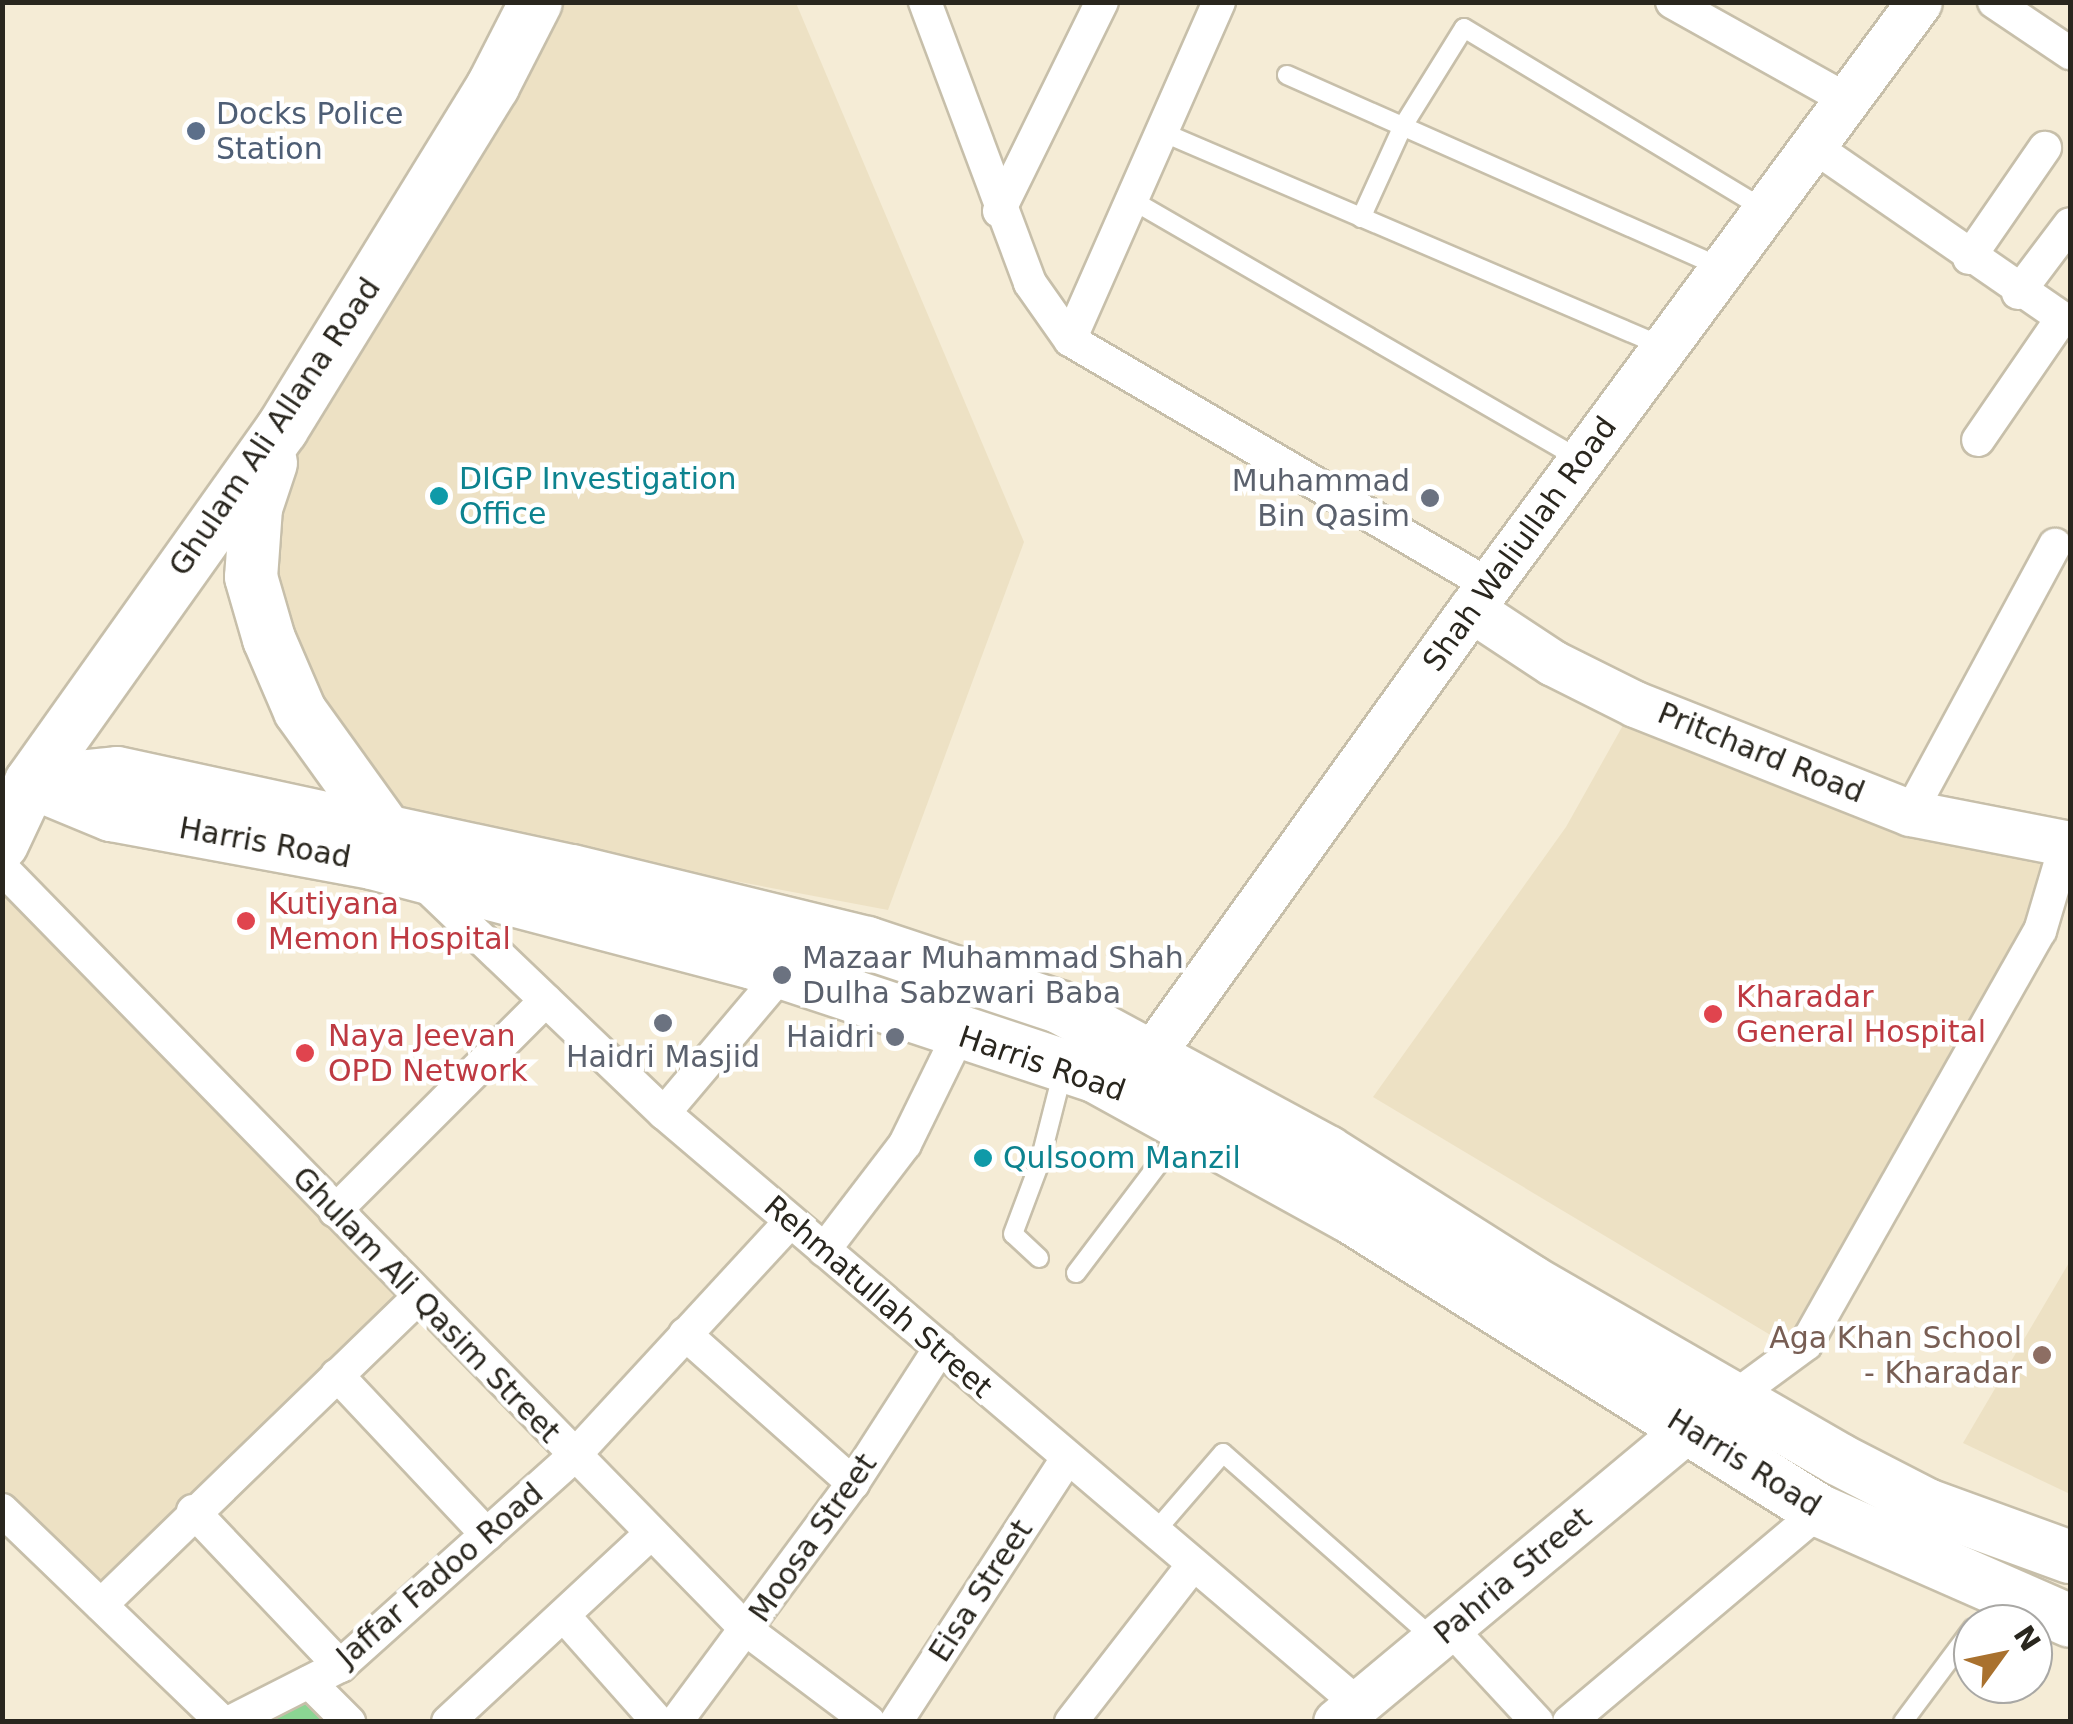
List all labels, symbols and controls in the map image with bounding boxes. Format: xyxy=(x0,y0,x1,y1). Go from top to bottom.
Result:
place label: Docks Police Station xyxy=(216,96,403,166)
marker: Docks Police Station xyxy=(185,120,207,142)
street label: Ghulam Ali Allana Road xyxy=(162,271,388,583)
street label: Shah Waliullah Road xyxy=(1416,410,1624,678)
place label: DIGP Investigation Office xyxy=(459,461,737,532)
place label: Muhammad Bin Qasim xyxy=(1232,463,1410,534)
marker: DIGP Investigation Office xyxy=(428,485,450,507)
marker: Muhammad Bin Qasim xyxy=(1419,487,1441,509)
street label: Pritchard Road xyxy=(1652,695,1870,811)
street label: Harris Road xyxy=(176,810,354,876)
place label: Kutiyana Memon Hospital xyxy=(268,886,511,956)
marker: Kutiyana Memon Hospital xyxy=(233,908,259,934)
place label: Mazaar Muhammad Shah Dulha Sabzwari Baba xyxy=(802,940,1184,1010)
marker: Mazaar Muhammad Shah Dulha Sabzwari Baba xyxy=(771,964,793,986)
place label: Kharadar General Hospital xyxy=(1736,979,1986,1050)
marker: Kharadar General Hospital xyxy=(1700,1001,1726,1027)
marker: Haidri Masjid xyxy=(652,1012,674,1034)
place label: Naya Jeevan OPD Network xyxy=(328,1018,528,1088)
place label: Haidri xyxy=(786,1019,875,1055)
street label: Harris Road xyxy=(954,1019,1130,1109)
marker: Haidri xyxy=(884,1026,906,1048)
place label: Haidri Masjid xyxy=(566,1039,760,1075)
marker: Naya Jeevan OPD Network xyxy=(292,1040,318,1066)
place label: Qulsoom Manzil xyxy=(1003,1140,1241,1176)
marker: Qulsoom Manzil xyxy=(972,1147,994,1169)
street label: Ghulam Ali Qasim Street xyxy=(285,1160,567,1450)
street label: Rehmatullah Street xyxy=(757,1188,999,1406)
place label: Aga Khan School - Kharadar xyxy=(1769,1320,2022,1390)
marker: Aga Khan School - Kharadar xyxy=(2031,1344,2053,1366)
street label: Harris Road xyxy=(1661,1402,1827,1524)
street label: Moosa Street xyxy=(742,1447,884,1629)
street label: Jaffar Fadoo Road xyxy=(329,1476,551,1674)
street label: Pahria Street xyxy=(1427,1500,1599,1652)
street label: Eisa Street xyxy=(922,1513,1040,1669)
north arrow xyxy=(1953,1604,2053,1704)
text: N xyxy=(2007,1620,2047,1657)

